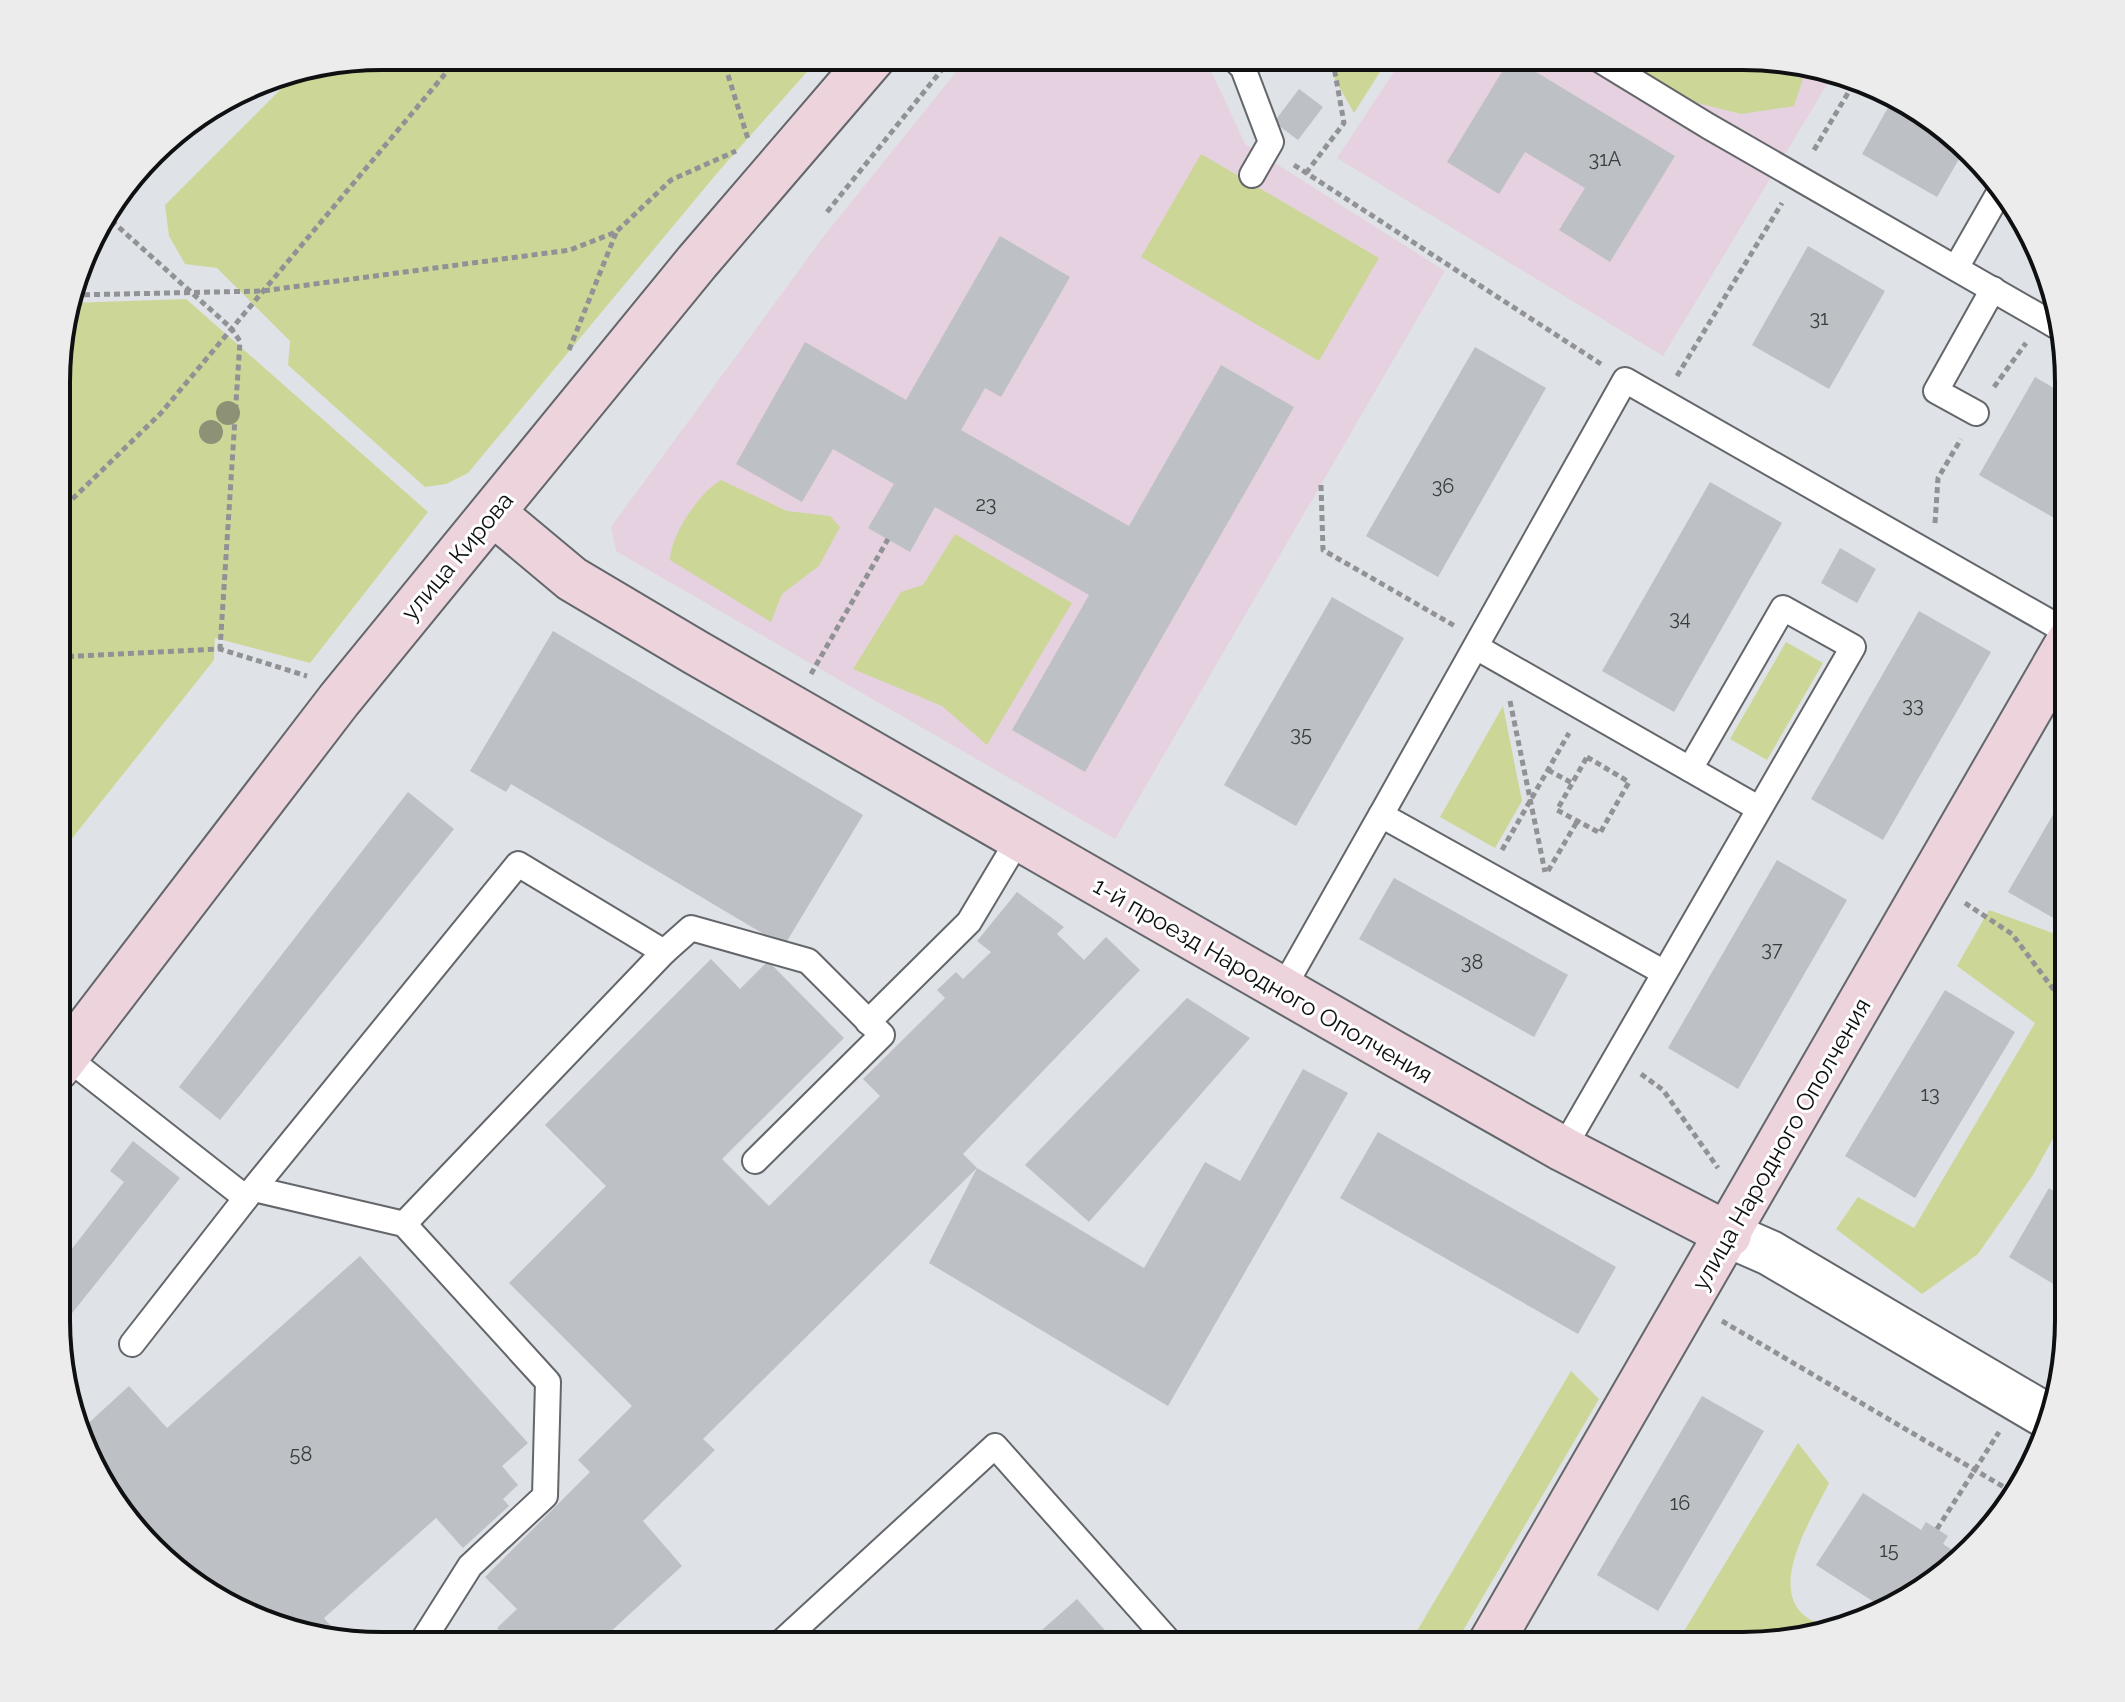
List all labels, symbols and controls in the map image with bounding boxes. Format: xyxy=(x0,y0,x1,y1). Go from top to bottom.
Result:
house number: 31А xyxy=(1589,147,1622,171)
house number: 31 xyxy=(1809,306,1829,330)
house number: 36 xyxy=(1432,474,1454,498)
street label: улица Кирова xyxy=(395,486,519,626)
house number: 23 xyxy=(975,492,997,516)
house number: 34 xyxy=(1669,606,1691,630)
house number: 33 xyxy=(1902,693,1924,717)
house number: 35 xyxy=(1290,722,1312,746)
street label: 1-й проезд Народного Ополчения xyxy=(1088,871,1438,1089)
house number: 37 xyxy=(1761,937,1783,961)
house number: 38 xyxy=(1461,950,1483,974)
street label: улица Народного Ополчения xyxy=(1685,993,1877,1295)
house number: 13 xyxy=(1920,1082,1940,1106)
house number: 58 xyxy=(290,1442,312,1466)
house number: 16 xyxy=(1670,1491,1690,1515)
house number: 15 xyxy=(1879,1538,1899,1562)

